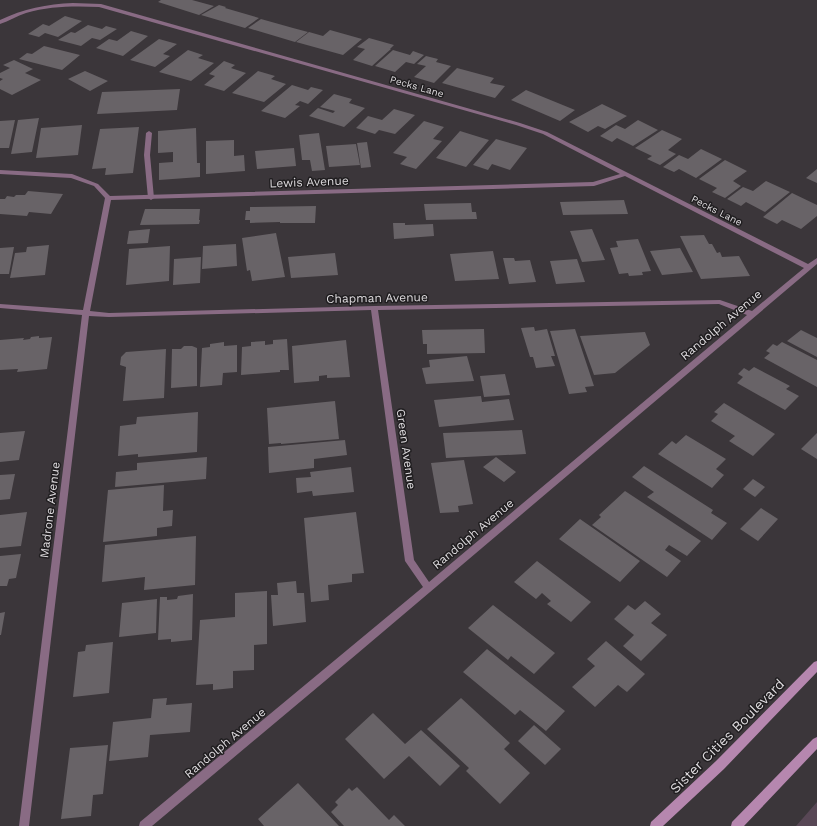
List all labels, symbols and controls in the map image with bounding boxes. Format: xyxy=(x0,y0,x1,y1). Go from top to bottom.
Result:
street label: Pecks Lane xyxy=(389,74,445,99)
street label: Lewis Avenue xyxy=(269,174,349,190)
street label: Pecks Lane xyxy=(690,193,744,228)
street label: Randolph Avenue xyxy=(678,287,764,363)
street label: Chapman Avenue xyxy=(326,290,428,306)
street label: Green Avenue xyxy=(393,408,419,490)
street label: Madrone Avenue xyxy=(37,461,63,559)
street label: Randolph Avenue xyxy=(430,496,516,572)
street label: Sister Cities Boulevard xyxy=(667,676,787,796)
street label: Randolph Avenue xyxy=(182,705,268,781)

